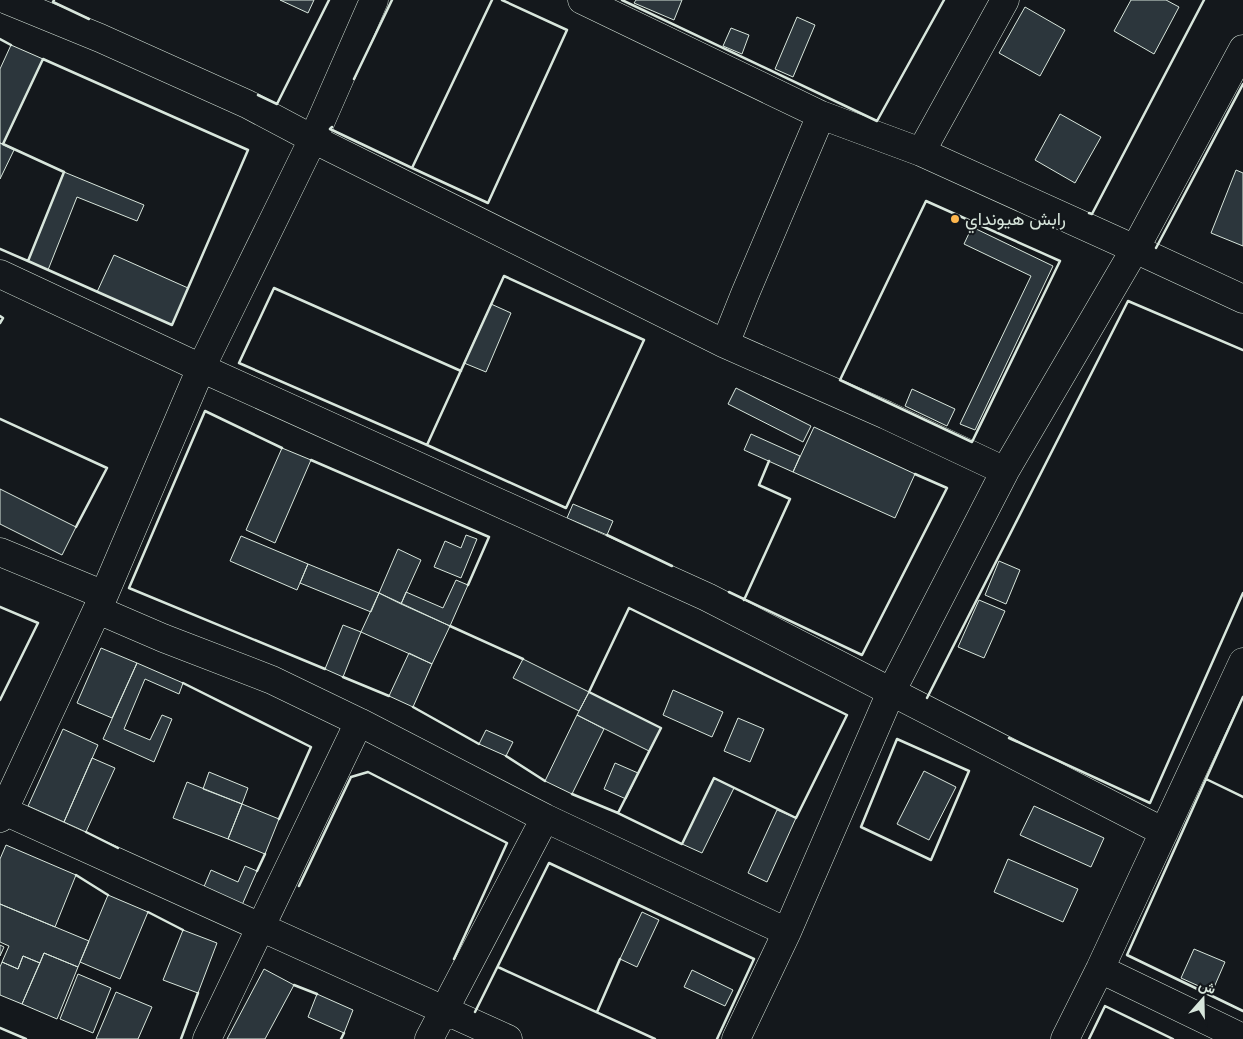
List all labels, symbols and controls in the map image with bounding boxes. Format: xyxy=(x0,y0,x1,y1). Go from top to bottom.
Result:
place label: رابش هيونداي xyxy=(965,207,1066,234)
marker: رابش هيونداي xyxy=(949,213,961,225)
north arrow xyxy=(1178,974,1228,1024)
text: ش xyxy=(1196,975,1219,999)

